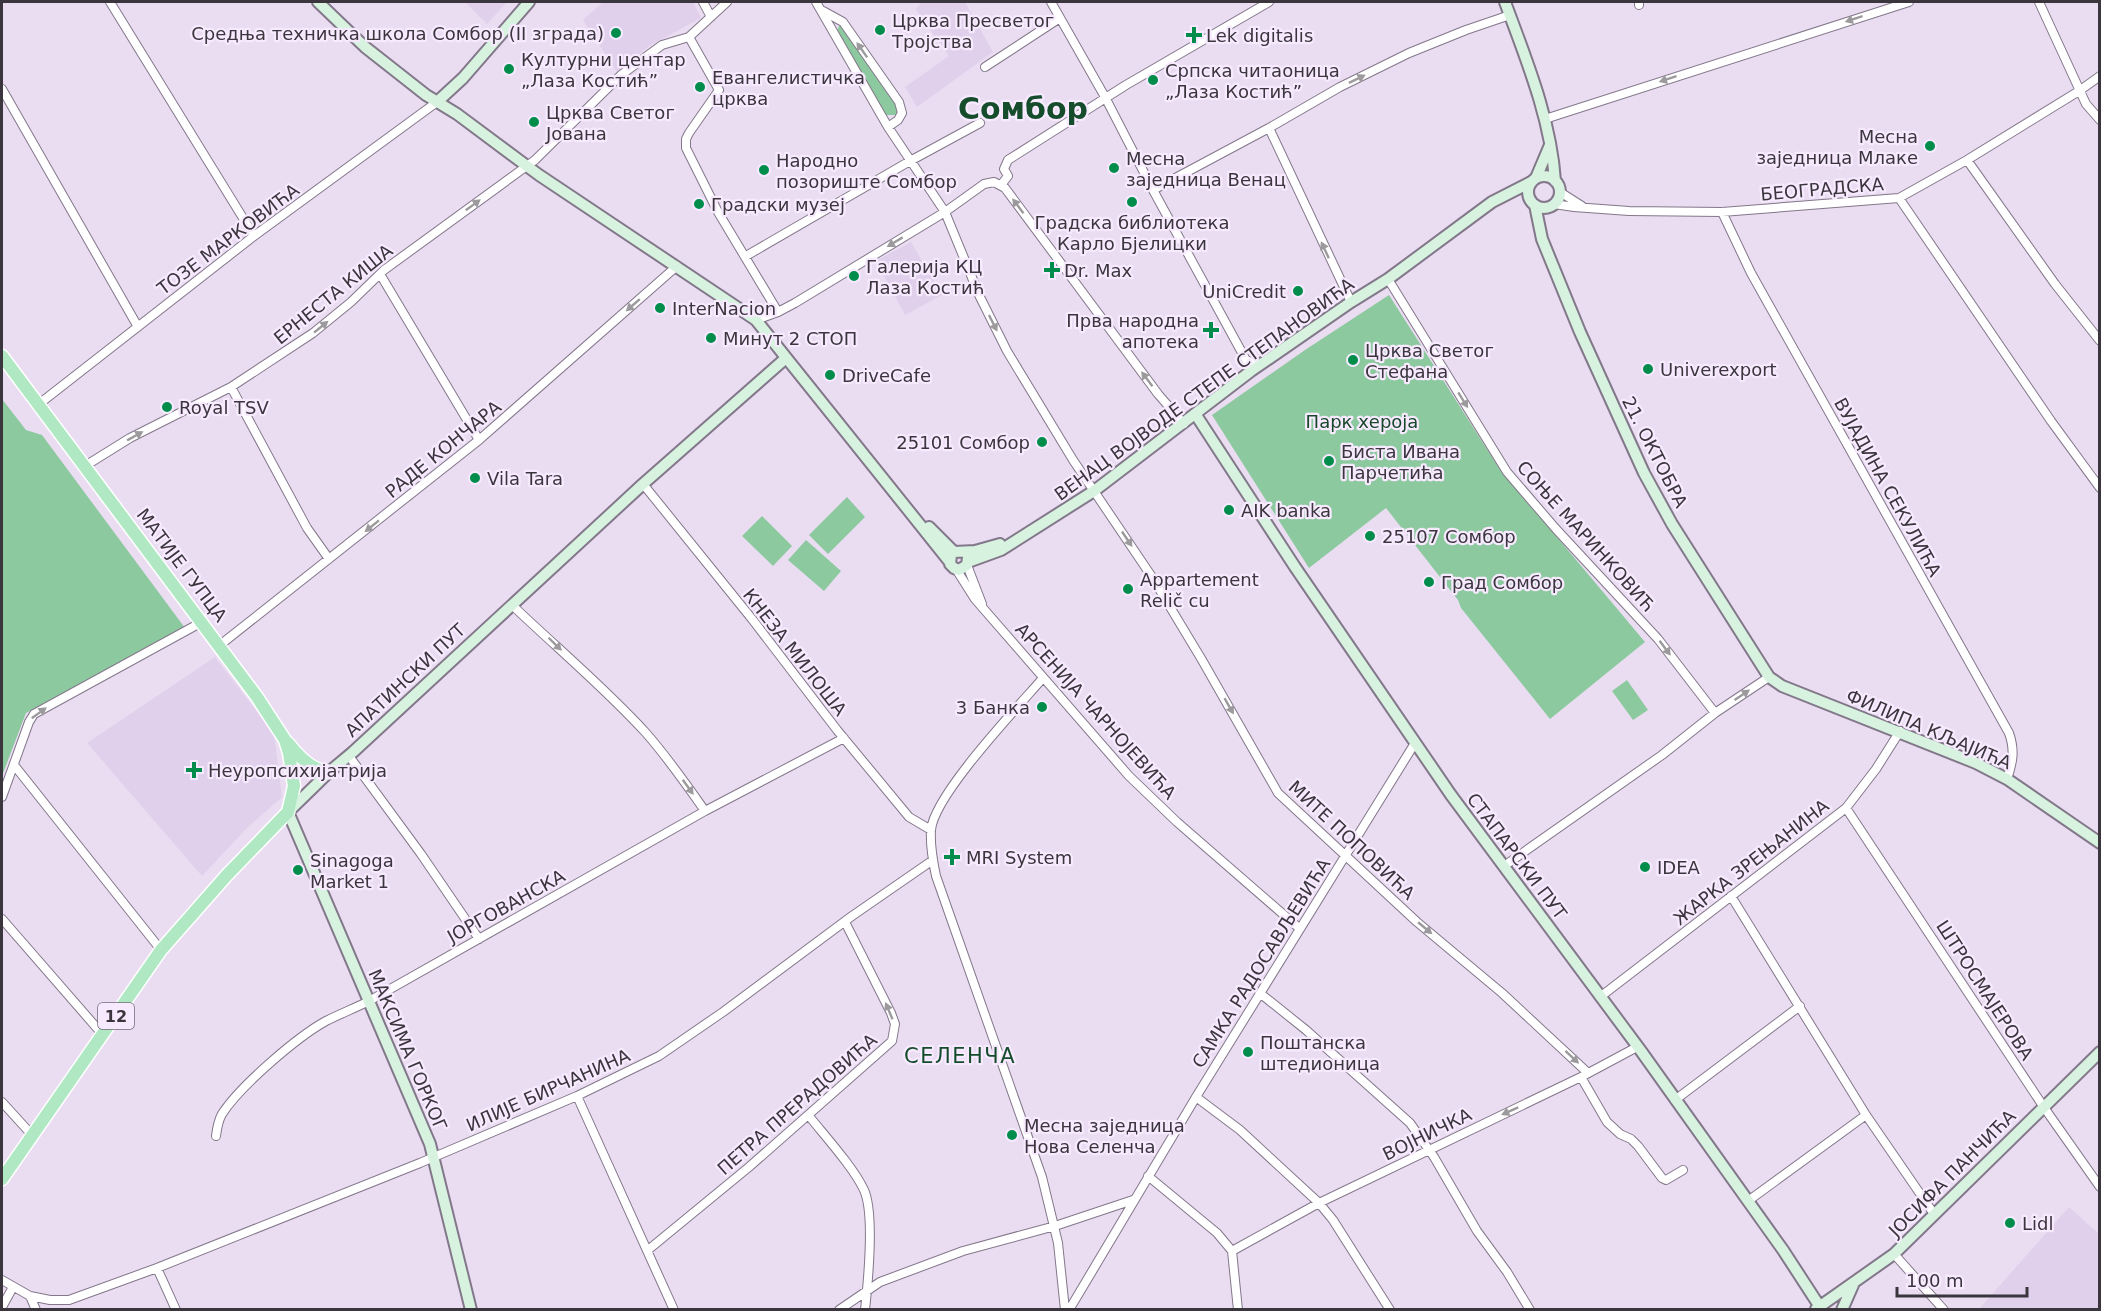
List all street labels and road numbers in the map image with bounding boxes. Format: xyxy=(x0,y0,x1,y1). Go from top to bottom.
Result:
street label: БЕОГРАДСКА xyxy=(1759,173,1885,205)
street label: ТОЗЕ МАРКОВИЋА xyxy=(152,179,303,300)
street label: ЕРНЕСТА КИША xyxy=(269,239,397,348)
street label: ВЕНАЦ ВОЈВОДЕ СТЕПЕ СТЕПАНОВИЋА xyxy=(1050,273,1358,505)
street label: 21. ОКТОБРА xyxy=(1618,393,1692,512)
street label: ВУЈАДИНА СЕКУЛИЋА xyxy=(1830,394,1946,581)
street label: РАДЕ КОНЧАРА xyxy=(381,396,506,502)
street label: СОЊЕ МАРИНКОВИЋ xyxy=(1513,456,1659,616)
street label: МАТИЈЕ ГУПЦА xyxy=(133,504,232,626)
street label: КНЕЗА МИЛОША xyxy=(739,584,852,720)
street label: АПАТИНСКИ ПУТ xyxy=(341,618,470,741)
street label: АРСЕНИЈА ЧАРНОЈЕВИЋА xyxy=(1011,619,1181,804)
street label: ФИЛИПА КЉАЈИЋА xyxy=(1843,685,2015,774)
street label: МИТЕ ПОПОВИЋА xyxy=(1285,776,1420,904)
street label: СТАПАРСКИ ПУТ xyxy=(1463,789,1572,924)
street label: ЖАРКА ЗРЕЊАНИНА xyxy=(1669,794,1833,929)
street label: САМКА РАДОСАВЉЕВИЋА xyxy=(1188,854,1335,1072)
street label: ЈОРГОВАНСКА xyxy=(443,865,569,948)
street label: ШТРОСМАЈЕРОВА xyxy=(1932,916,2038,1064)
street label: МАКСИМА ГОРКОГ xyxy=(364,966,452,1134)
road number: 12 xyxy=(98,1003,134,1029)
street label: ПЕТРА ПРЕРАДОВИЋА xyxy=(713,1029,881,1179)
street label: ИЛИЈЕ БИРЧАНИНА xyxy=(463,1044,634,1136)
street label: ВОЈНИЧКА xyxy=(1379,1103,1475,1165)
street label: ЈОСИФА ПАНЧИЋА xyxy=(1884,1105,2020,1241)

